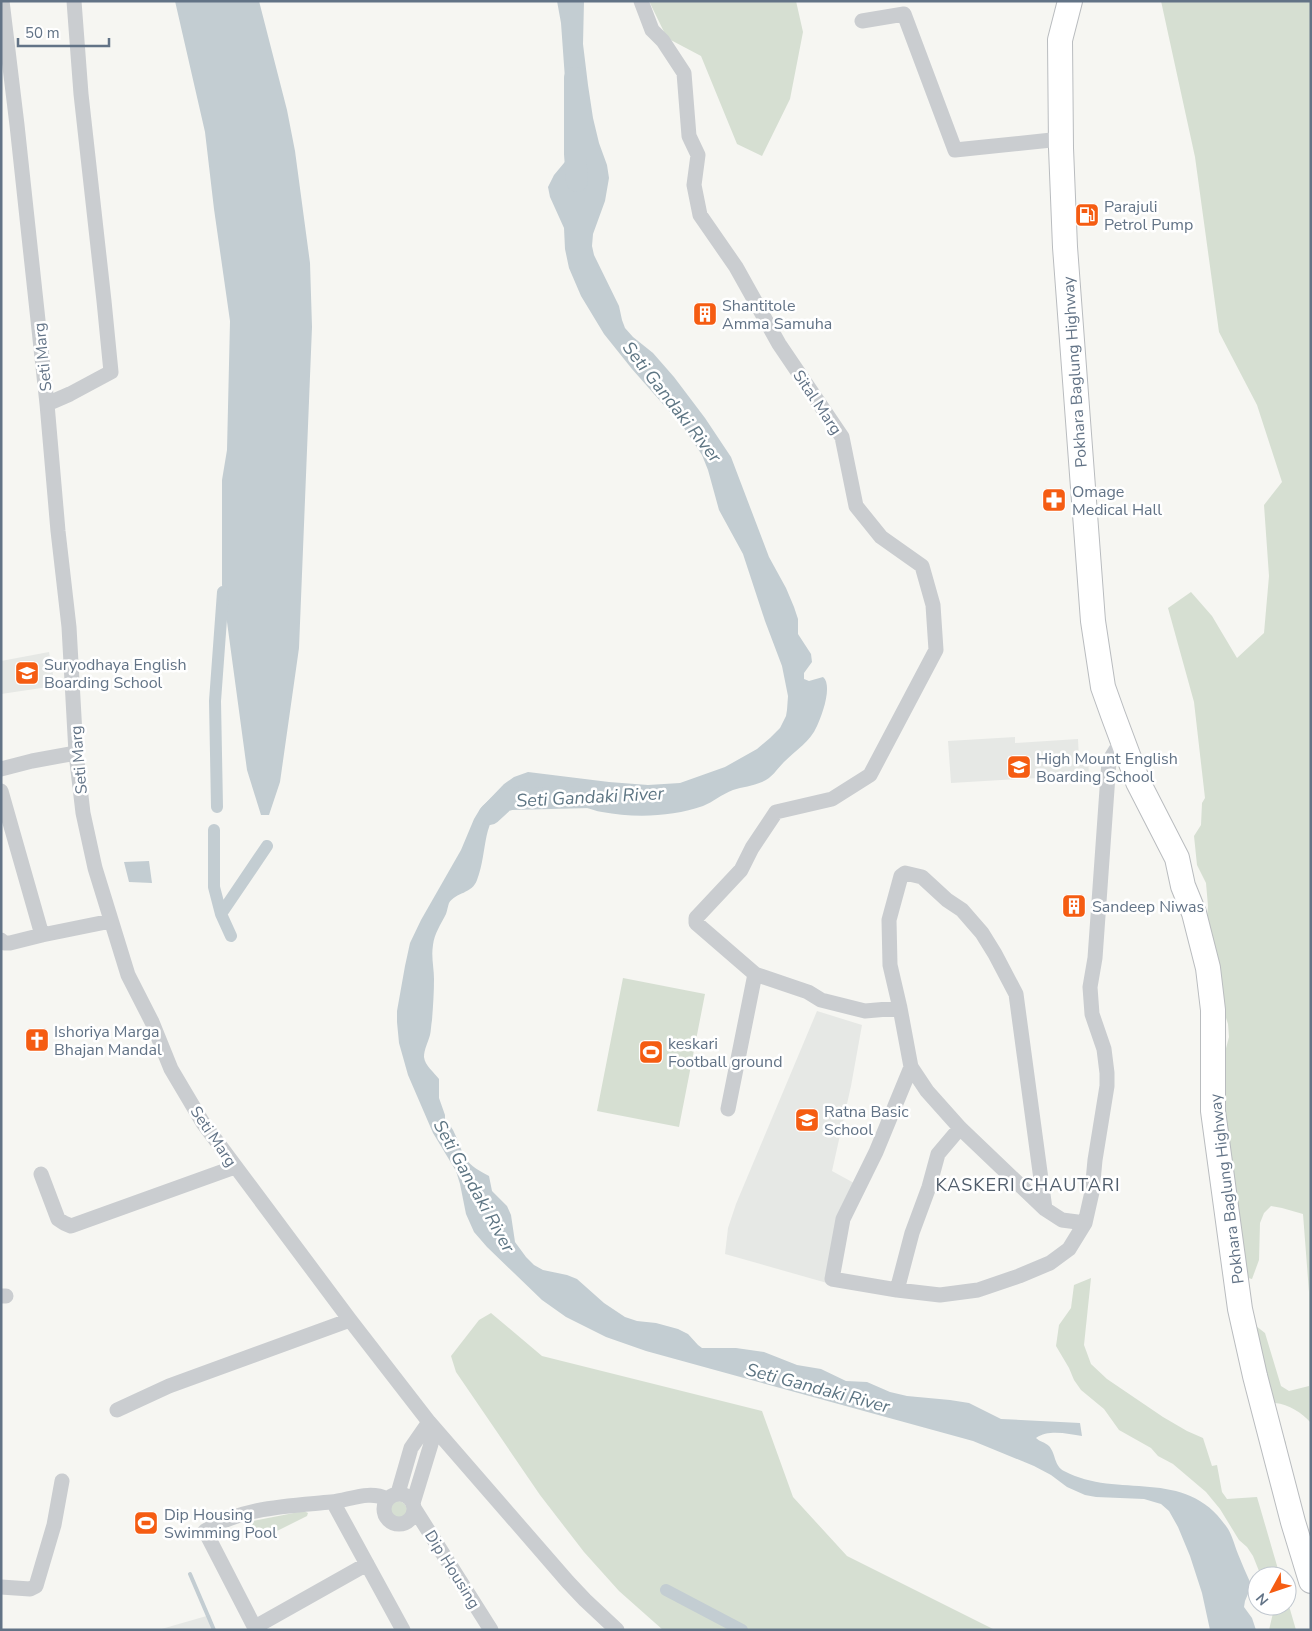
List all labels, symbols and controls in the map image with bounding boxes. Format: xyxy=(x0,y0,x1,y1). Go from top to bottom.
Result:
scale bar xyxy=(18,15,109,47)
text: 50 m xyxy=(25,23,60,43)
place label: Parajuli Petrol Pump xyxy=(1104,196,1193,236)
fuel station icon: Parajuli Petrol Pump xyxy=(1074,202,1100,228)
street label: Pokhara Baglung Highway xyxy=(1057,275,1093,468)
place label: Shantitole Amma Samuha xyxy=(722,295,832,335)
building icon: Shantitole Amma Samuha xyxy=(692,301,718,327)
street label: Seti Marg xyxy=(28,321,58,392)
water label: Seti Gandaki River xyxy=(617,336,727,468)
street label: Sital Marg xyxy=(787,366,847,439)
place label: Omage Medical Hall xyxy=(1072,481,1162,521)
pharmacy icon: Omage Medical Hall xyxy=(1041,487,1067,513)
place label: Suryodhaya English Boarding School xyxy=(44,654,187,694)
school or university icon: Suryodhaya English Boarding School xyxy=(14,660,40,686)
street label: Seti Marg xyxy=(65,725,93,795)
place label: High Mount English Boarding School xyxy=(1036,748,1178,788)
school or university icon: High Mount English Boarding School xyxy=(1006,754,1032,780)
water label: Seti Gandaki River xyxy=(516,781,665,813)
building icon: Sandeep Niwas xyxy=(1061,893,1087,919)
place label: Sandeep Niwas xyxy=(1092,896,1204,918)
place label: Ishoriya Marga Bhajan Mandal xyxy=(54,1021,162,1061)
church icon: Ishoriya Marga Bhajan Mandal xyxy=(24,1027,50,1053)
place label: keskari Football ground xyxy=(668,1033,782,1073)
sports icon: keskari Football ground xyxy=(638,1039,664,1065)
street label: Pokhara Baglung Highway xyxy=(1204,1092,1250,1285)
place label: Ratna Basic School xyxy=(824,1101,909,1141)
street label: Seti Marg xyxy=(185,1102,242,1171)
school or university icon: Ratna Basic School xyxy=(794,1107,820,1133)
water label: Seti Gandaki River xyxy=(428,1116,521,1257)
district label: KASKERI CHAUTARI xyxy=(935,1173,1121,1197)
water label: Seti Gandaki River xyxy=(744,1357,893,1419)
place label: Dip Housing Swimming Pool xyxy=(164,1504,277,1544)
sports icon: Dip Housing Swimming Pool xyxy=(133,1510,159,1536)
street label: Dip Housing xyxy=(419,1526,485,1613)
north arrow xyxy=(1247,1566,1297,1616)
text: N xyxy=(1252,1589,1273,1609)

